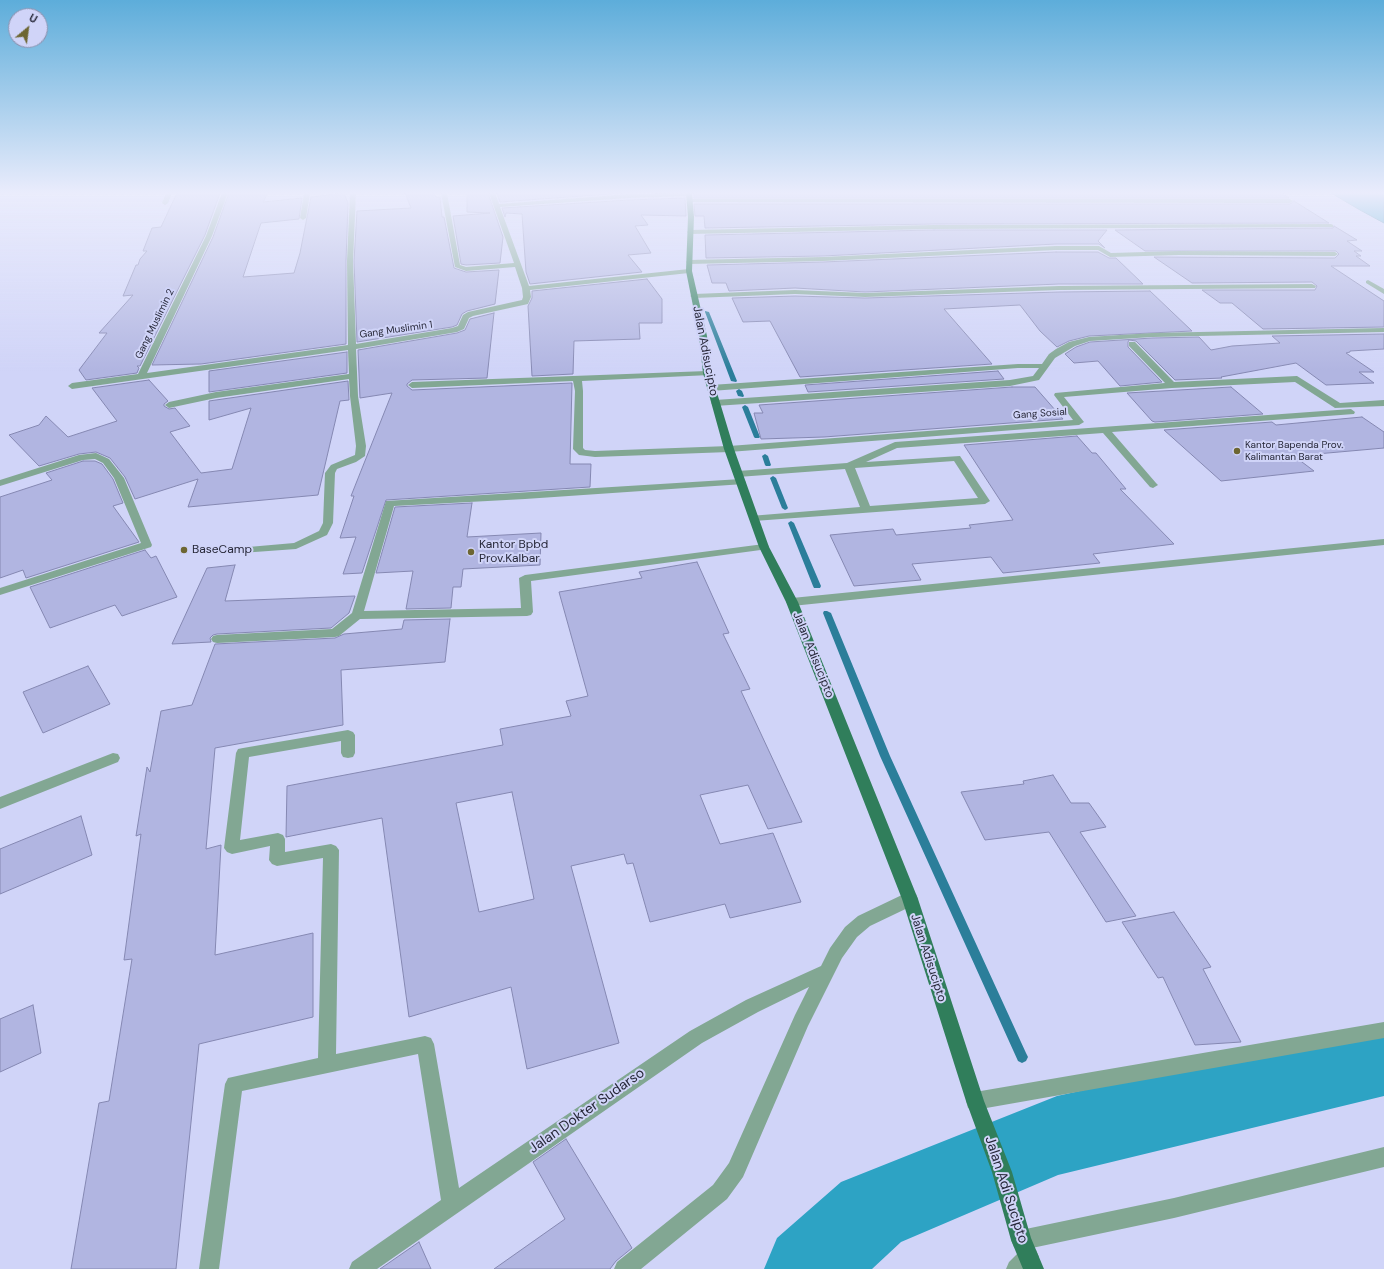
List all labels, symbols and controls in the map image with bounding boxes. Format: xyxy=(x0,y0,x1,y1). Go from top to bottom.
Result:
north arrow xyxy=(8,8,48,48)
text: U xyxy=(27,10,40,26)
street label: Gang Muslimin 2 xyxy=(133,287,177,361)
street label: Jalan Adisucipto xyxy=(689,305,721,397)
street label: Gang Muslimin 1 xyxy=(359,319,433,341)
street label: Gang Sosial xyxy=(1013,406,1067,422)
place label: Kantor Bapenda Prov. Kalimantan Barat xyxy=(1245,439,1343,462)
marker: Kantor Bapenda Prov. Kalimantan Barat xyxy=(1232,446,1242,456)
place label: Kantor Bpbd Prov.Kalbar xyxy=(479,538,548,566)
place label: BaseCamp xyxy=(192,543,252,557)
marker: BaseCamp xyxy=(179,545,189,555)
marker: Kantor Bpbd Prov.Kalbar xyxy=(466,547,476,557)
street label: Jalan Adisucipto xyxy=(789,610,837,700)
street label: Jalan Adisucipto xyxy=(907,912,949,1004)
street label: Jalan Dokter Sudarso xyxy=(526,1065,648,1157)
street label: Jalan Adi Sucipto xyxy=(981,1134,1031,1246)

